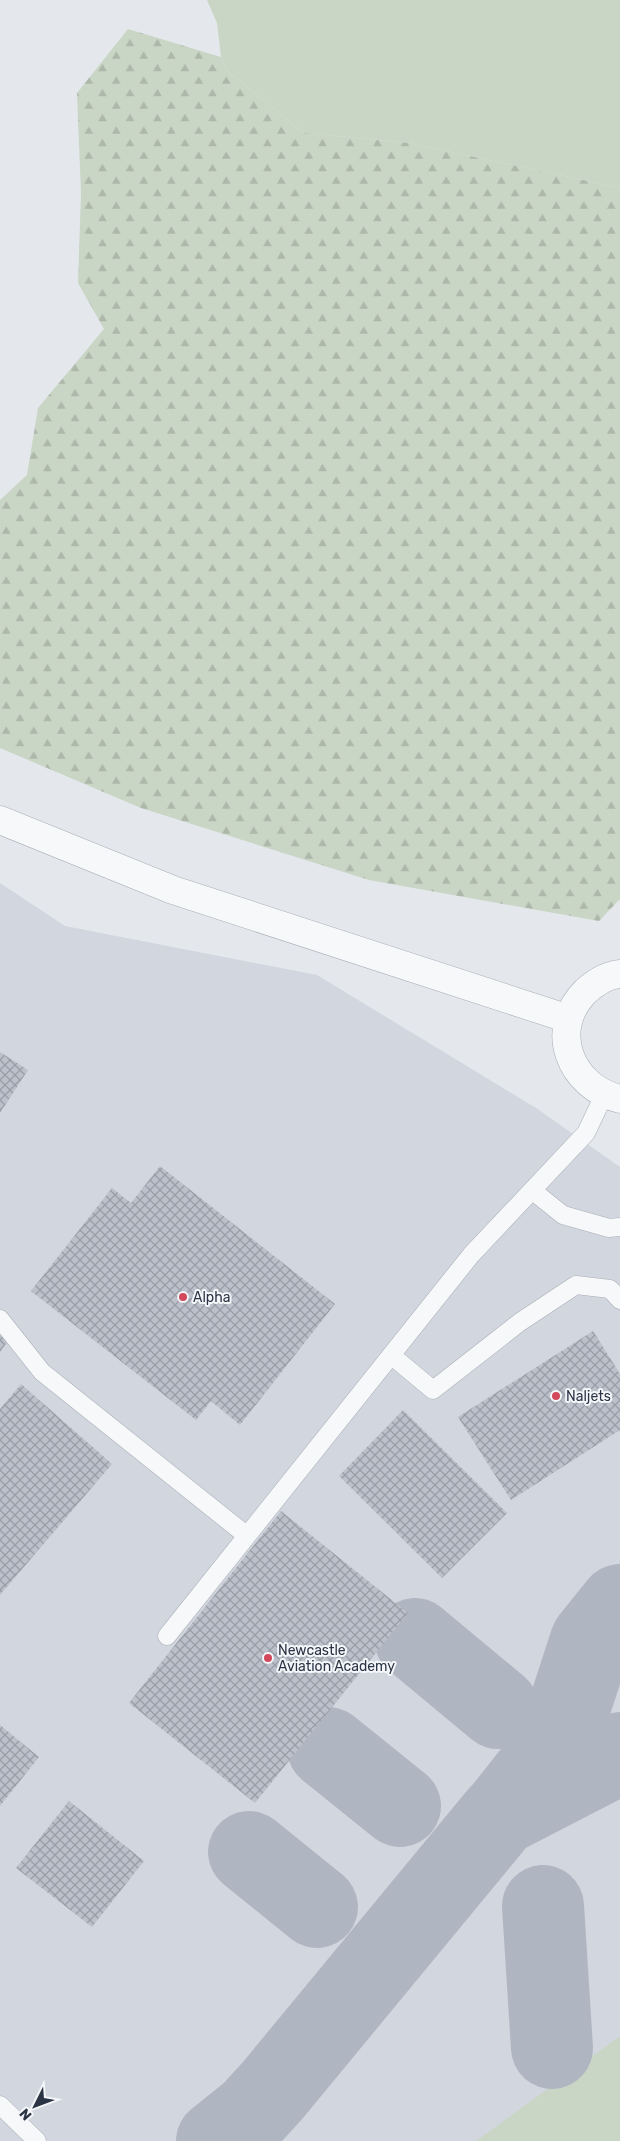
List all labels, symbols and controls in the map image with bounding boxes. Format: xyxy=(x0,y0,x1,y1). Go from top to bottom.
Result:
place label: Alpha xyxy=(193,1289,230,1306)
marker: Alpha xyxy=(177,1291,189,1303)
place label: Naljets xyxy=(566,1388,611,1405)
marker: Naljets xyxy=(550,1390,562,1402)
place label: Newcastle Aviation Academy xyxy=(278,1642,395,1675)
marker: Newcastle Aviation Academy xyxy=(262,1652,274,1664)
north arrow xyxy=(10,2081,60,2131)
text: N xyxy=(16,2105,35,2124)

